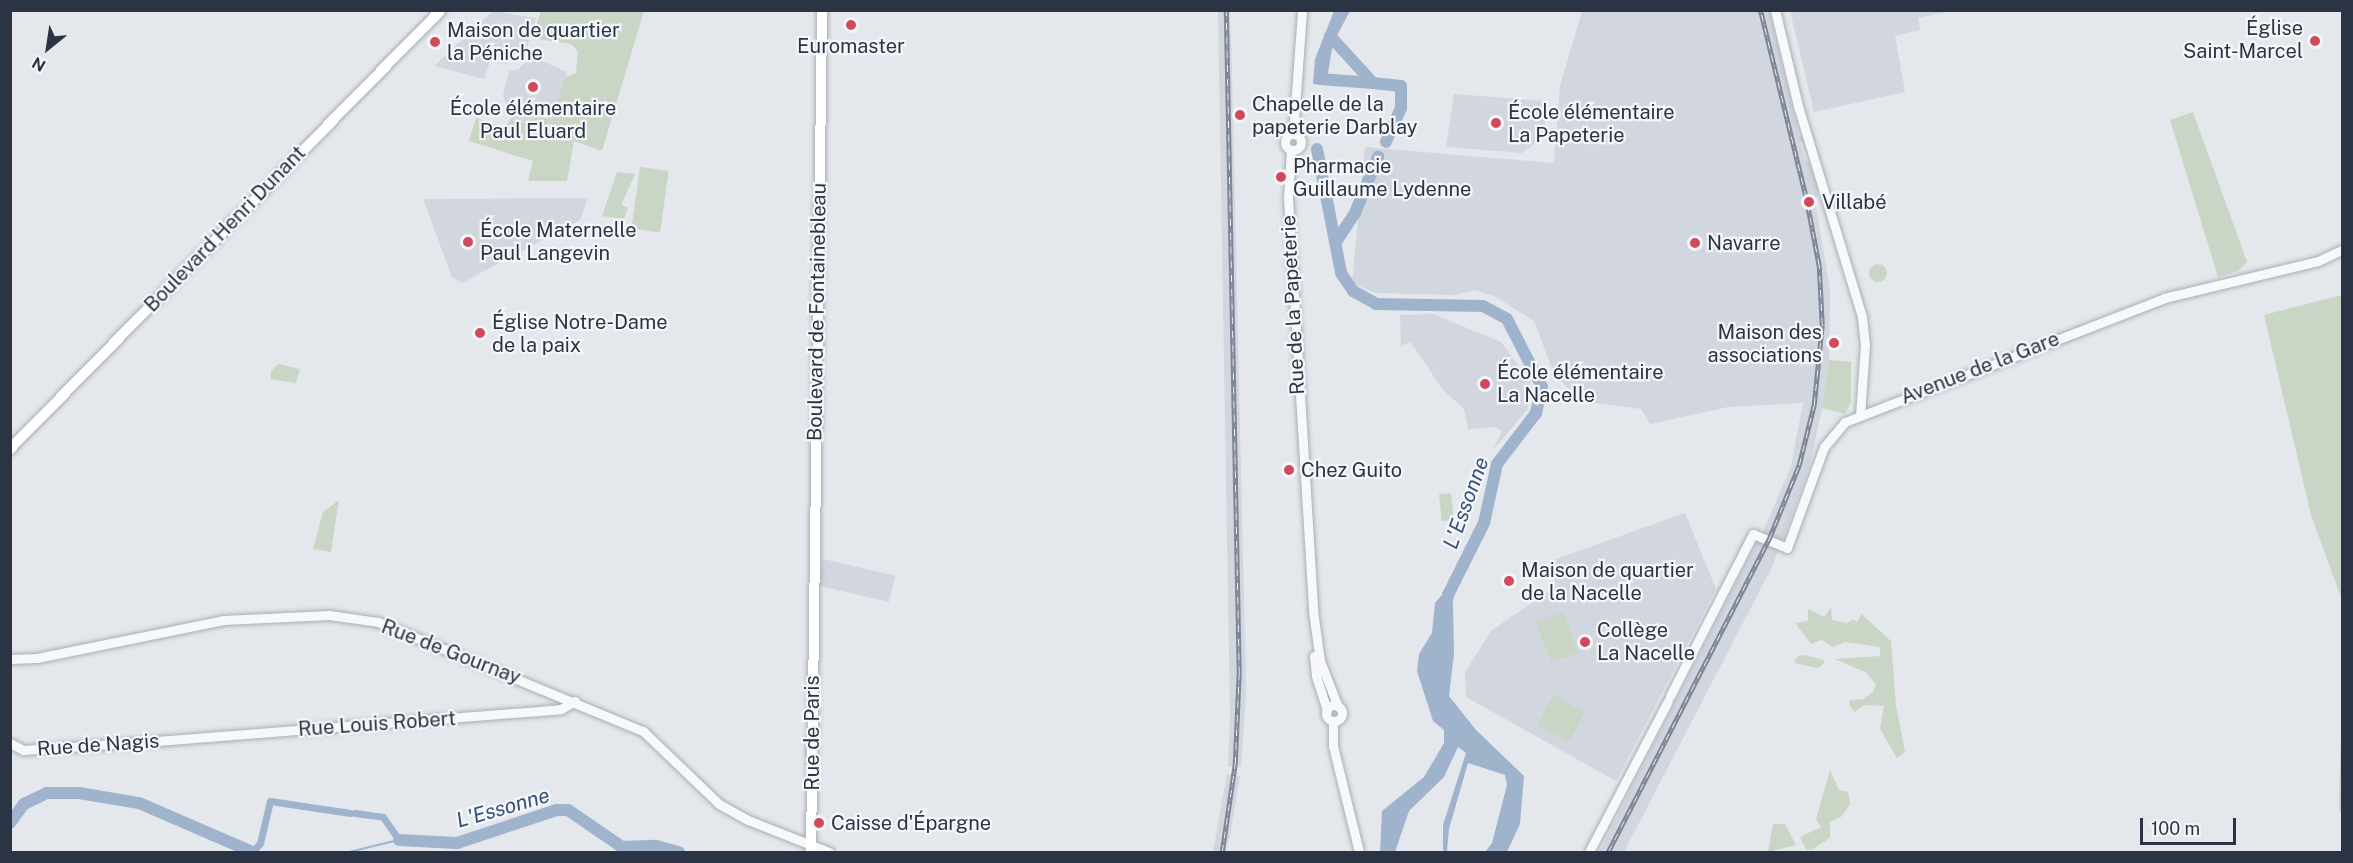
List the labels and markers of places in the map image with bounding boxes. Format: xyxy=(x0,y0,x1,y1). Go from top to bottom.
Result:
place label: Église Saint-Marcel xyxy=(2183,17,2303,64)
marker: Euromaster xyxy=(844,18,858,32)
place label: Maison de quartier la Péniche xyxy=(447,19,621,66)
place label: Euromaster xyxy=(797,34,905,58)
marker: Église Saint-Marcel xyxy=(2308,34,2322,48)
marker: Maison de quartier la Péniche xyxy=(428,35,442,49)
marker: École élémentaire Paul Eluard xyxy=(526,80,540,94)
place label: Chapelle de la papeterie Darblay xyxy=(1252,92,1417,139)
place label: École élémentaire Paul Eluard xyxy=(450,96,616,143)
place label: École élémentaire La Papeterie xyxy=(1508,100,1675,147)
marker: Chapelle de la papeterie Darblay xyxy=(1233,108,1247,122)
marker: École élémentaire La Papeterie xyxy=(1489,116,1503,130)
place label: Pharmacie Guillaume Lydenne xyxy=(1293,154,1471,201)
marker: Pharmacie Guillaume Lydenne xyxy=(1274,170,1288,184)
place label: Villabé xyxy=(1822,190,1887,214)
marker: Villabé xyxy=(1800,193,1818,211)
place label: École Maternelle Paul Langevin xyxy=(480,219,637,266)
place label: Navarre xyxy=(1707,231,1780,255)
marker: École Maternelle Paul Langevin xyxy=(461,235,475,249)
marker: Navarre xyxy=(1688,236,1702,250)
place label: Église Notre-Dame de la paix xyxy=(492,310,668,357)
place label: Maison des associations xyxy=(1708,320,1822,367)
marker: Église Notre-Dame de la paix xyxy=(473,326,487,340)
marker: Maison des associations xyxy=(1827,336,1841,350)
place label: École élémentaire La Nacelle xyxy=(1497,360,1664,407)
marker: École élémentaire La Nacelle xyxy=(1478,377,1492,391)
place label: Chez Guito xyxy=(1301,458,1402,482)
marker: Chez Guito xyxy=(1282,463,1296,477)
place label: Maison de quartier de la Nacelle xyxy=(1521,558,1695,605)
marker: Maison de quartier de la Nacelle xyxy=(1502,574,1516,588)
place label: Collège La Nacelle xyxy=(1597,618,1695,665)
marker: Collège La Nacelle xyxy=(1578,635,1592,649)
place label: Caisse d'Épargne xyxy=(831,811,992,835)
marker: Caisse d'Épargne xyxy=(812,816,826,830)

